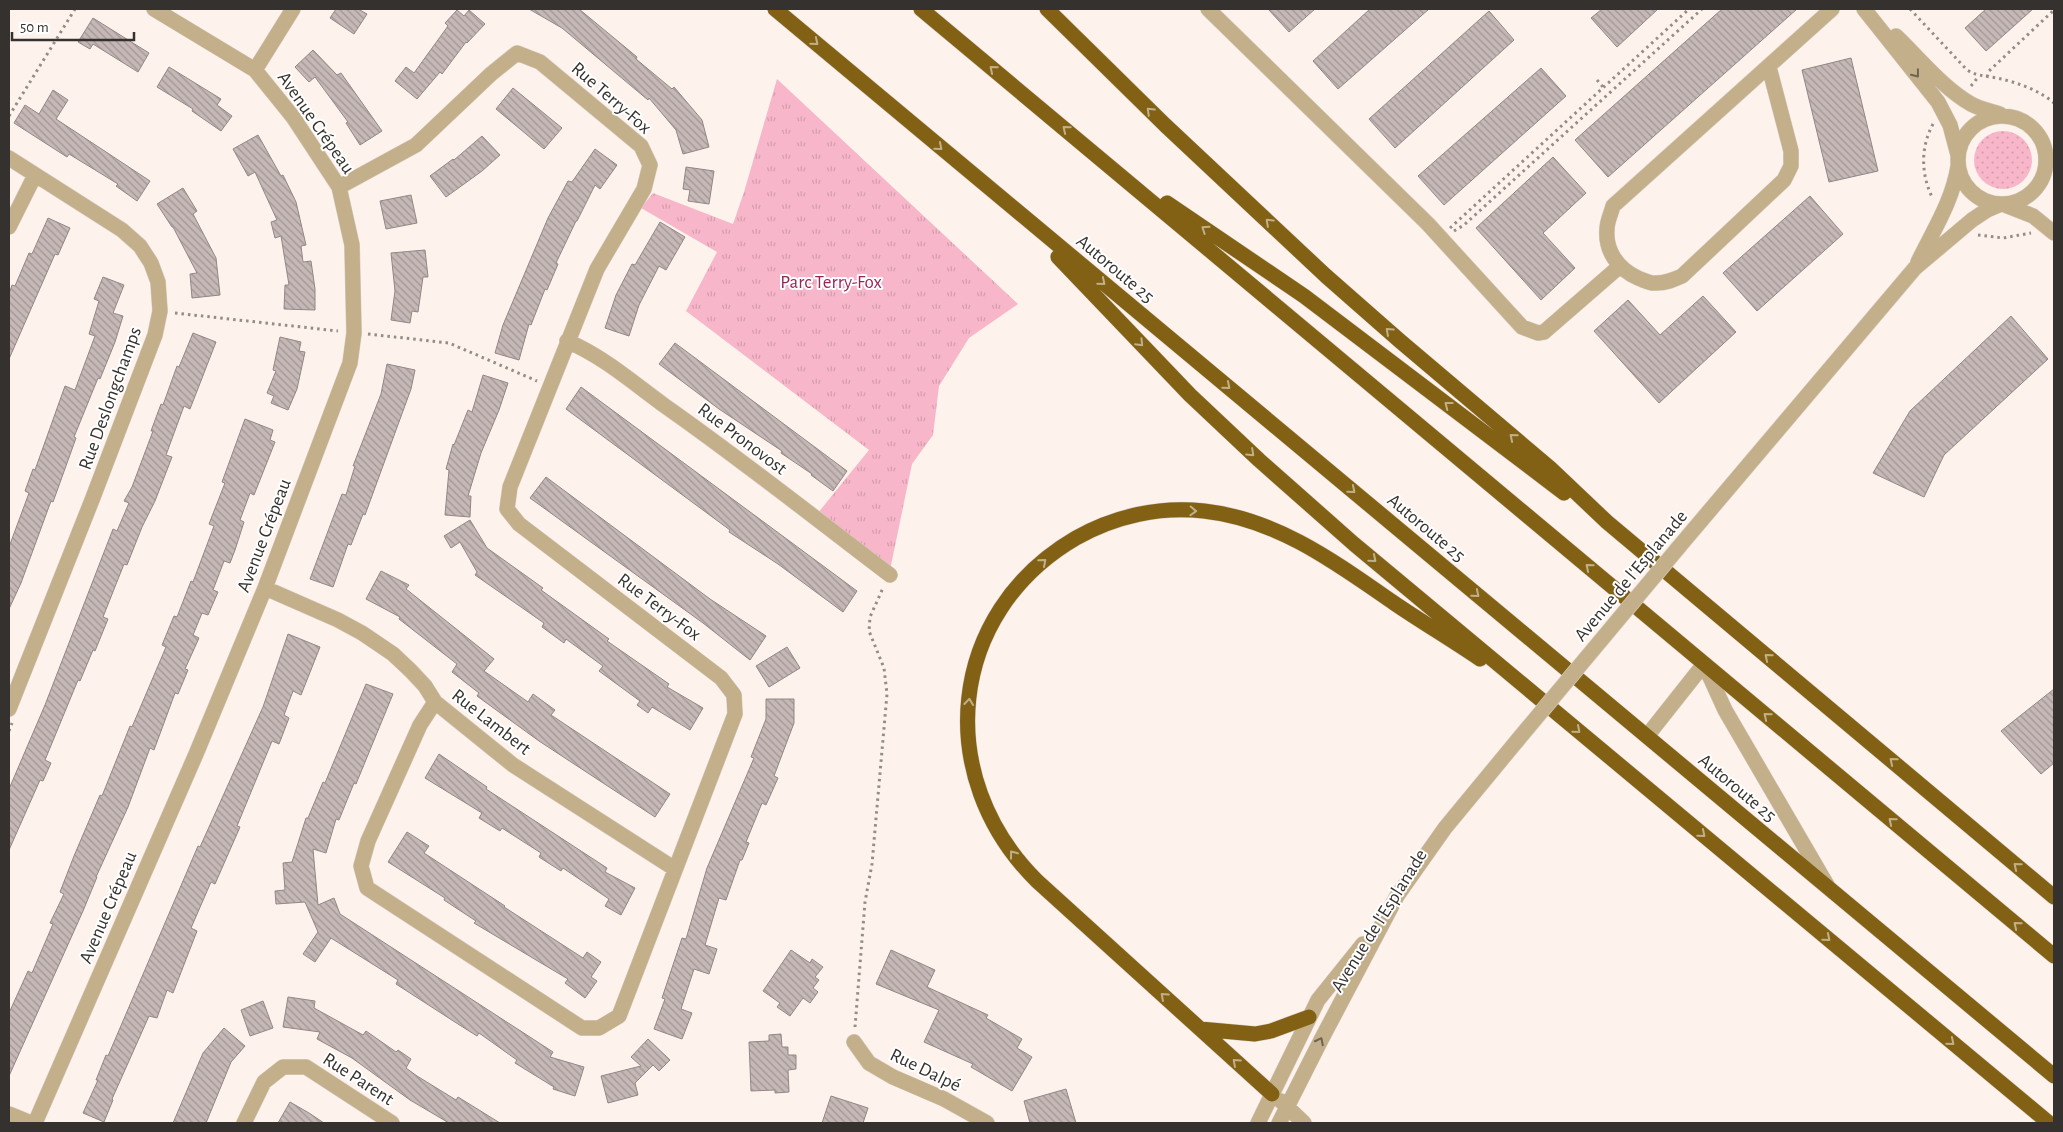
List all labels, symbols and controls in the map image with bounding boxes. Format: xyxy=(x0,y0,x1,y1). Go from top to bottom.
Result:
scale bar xyxy=(12,10,135,42)
text: 50 m xyxy=(20,20,49,35)
one-way arrow xyxy=(809,37,818,46)
street label: Rue Terry-Fox xyxy=(568,59,655,138)
one-way arrow xyxy=(990,65,999,74)
street label: Avenue Crépeau xyxy=(274,68,358,178)
one-way arrow xyxy=(1911,68,1919,77)
one-way arrow xyxy=(1147,108,1156,117)
one-way arrow xyxy=(1063,126,1072,135)
one-way arrow xyxy=(933,141,942,150)
one-way arrow xyxy=(1265,219,1274,228)
one-way arrow xyxy=(1202,226,1211,235)
street label: Autoroute 25 xyxy=(1073,231,1157,307)
park label: Parc Terry-Fox xyxy=(780,273,882,292)
one-way arrow xyxy=(1096,277,1105,286)
street label: Rue Deslongchamps xyxy=(76,325,145,472)
one-way arrow xyxy=(1386,329,1395,337)
one-way arrow xyxy=(1134,338,1143,347)
one-way arrow xyxy=(1221,381,1230,390)
street label: Rue Pronovost xyxy=(694,400,790,479)
one-way arrow xyxy=(1445,402,1454,410)
one-way arrow xyxy=(1509,434,1518,443)
one-way arrow xyxy=(1245,447,1254,456)
street label: Avenue Crépeau xyxy=(234,476,295,595)
one-way arrow xyxy=(1346,485,1355,494)
street label: Autoroute 25 xyxy=(1384,490,1468,566)
one-way arrow xyxy=(1189,505,1197,516)
street label: Avenue de l'Esplanade xyxy=(1571,507,1691,645)
one-way arrow xyxy=(1368,554,1377,563)
one-way arrow xyxy=(1037,558,1046,567)
one-way arrow xyxy=(1586,565,1595,573)
street label: Rue Terry-Fox xyxy=(614,570,704,644)
one-way arrow xyxy=(1471,589,1480,598)
one-way arrow xyxy=(1765,654,1774,663)
street label: Rue Lambert xyxy=(448,686,534,759)
one-way arrow xyxy=(963,698,974,706)
one-way arrow xyxy=(1764,713,1773,722)
one-way arrow xyxy=(1571,724,1580,732)
street label: Autoroute 25 xyxy=(1695,750,1779,826)
one-way arrow xyxy=(1889,758,1898,767)
one-way arrow xyxy=(1889,818,1898,826)
one-way arrow xyxy=(1696,828,1705,836)
street label: Avenue de l'Esplanade xyxy=(1328,846,1431,996)
street label: Avenue Crépeau xyxy=(76,848,141,966)
one-way arrow xyxy=(1010,850,1019,860)
one-way arrow xyxy=(2014,863,2023,871)
one-way arrow xyxy=(2014,922,2023,930)
one-way arrow xyxy=(1821,932,1830,941)
one-way arrow xyxy=(1161,993,1170,1002)
one-way arrow xyxy=(1946,1036,1955,1045)
one-way arrow xyxy=(1314,1037,1325,1046)
street label: Rue Dalpé xyxy=(887,1045,964,1096)
street label: Rue Parent xyxy=(319,1049,397,1109)
one-way arrow xyxy=(1232,1058,1241,1067)

